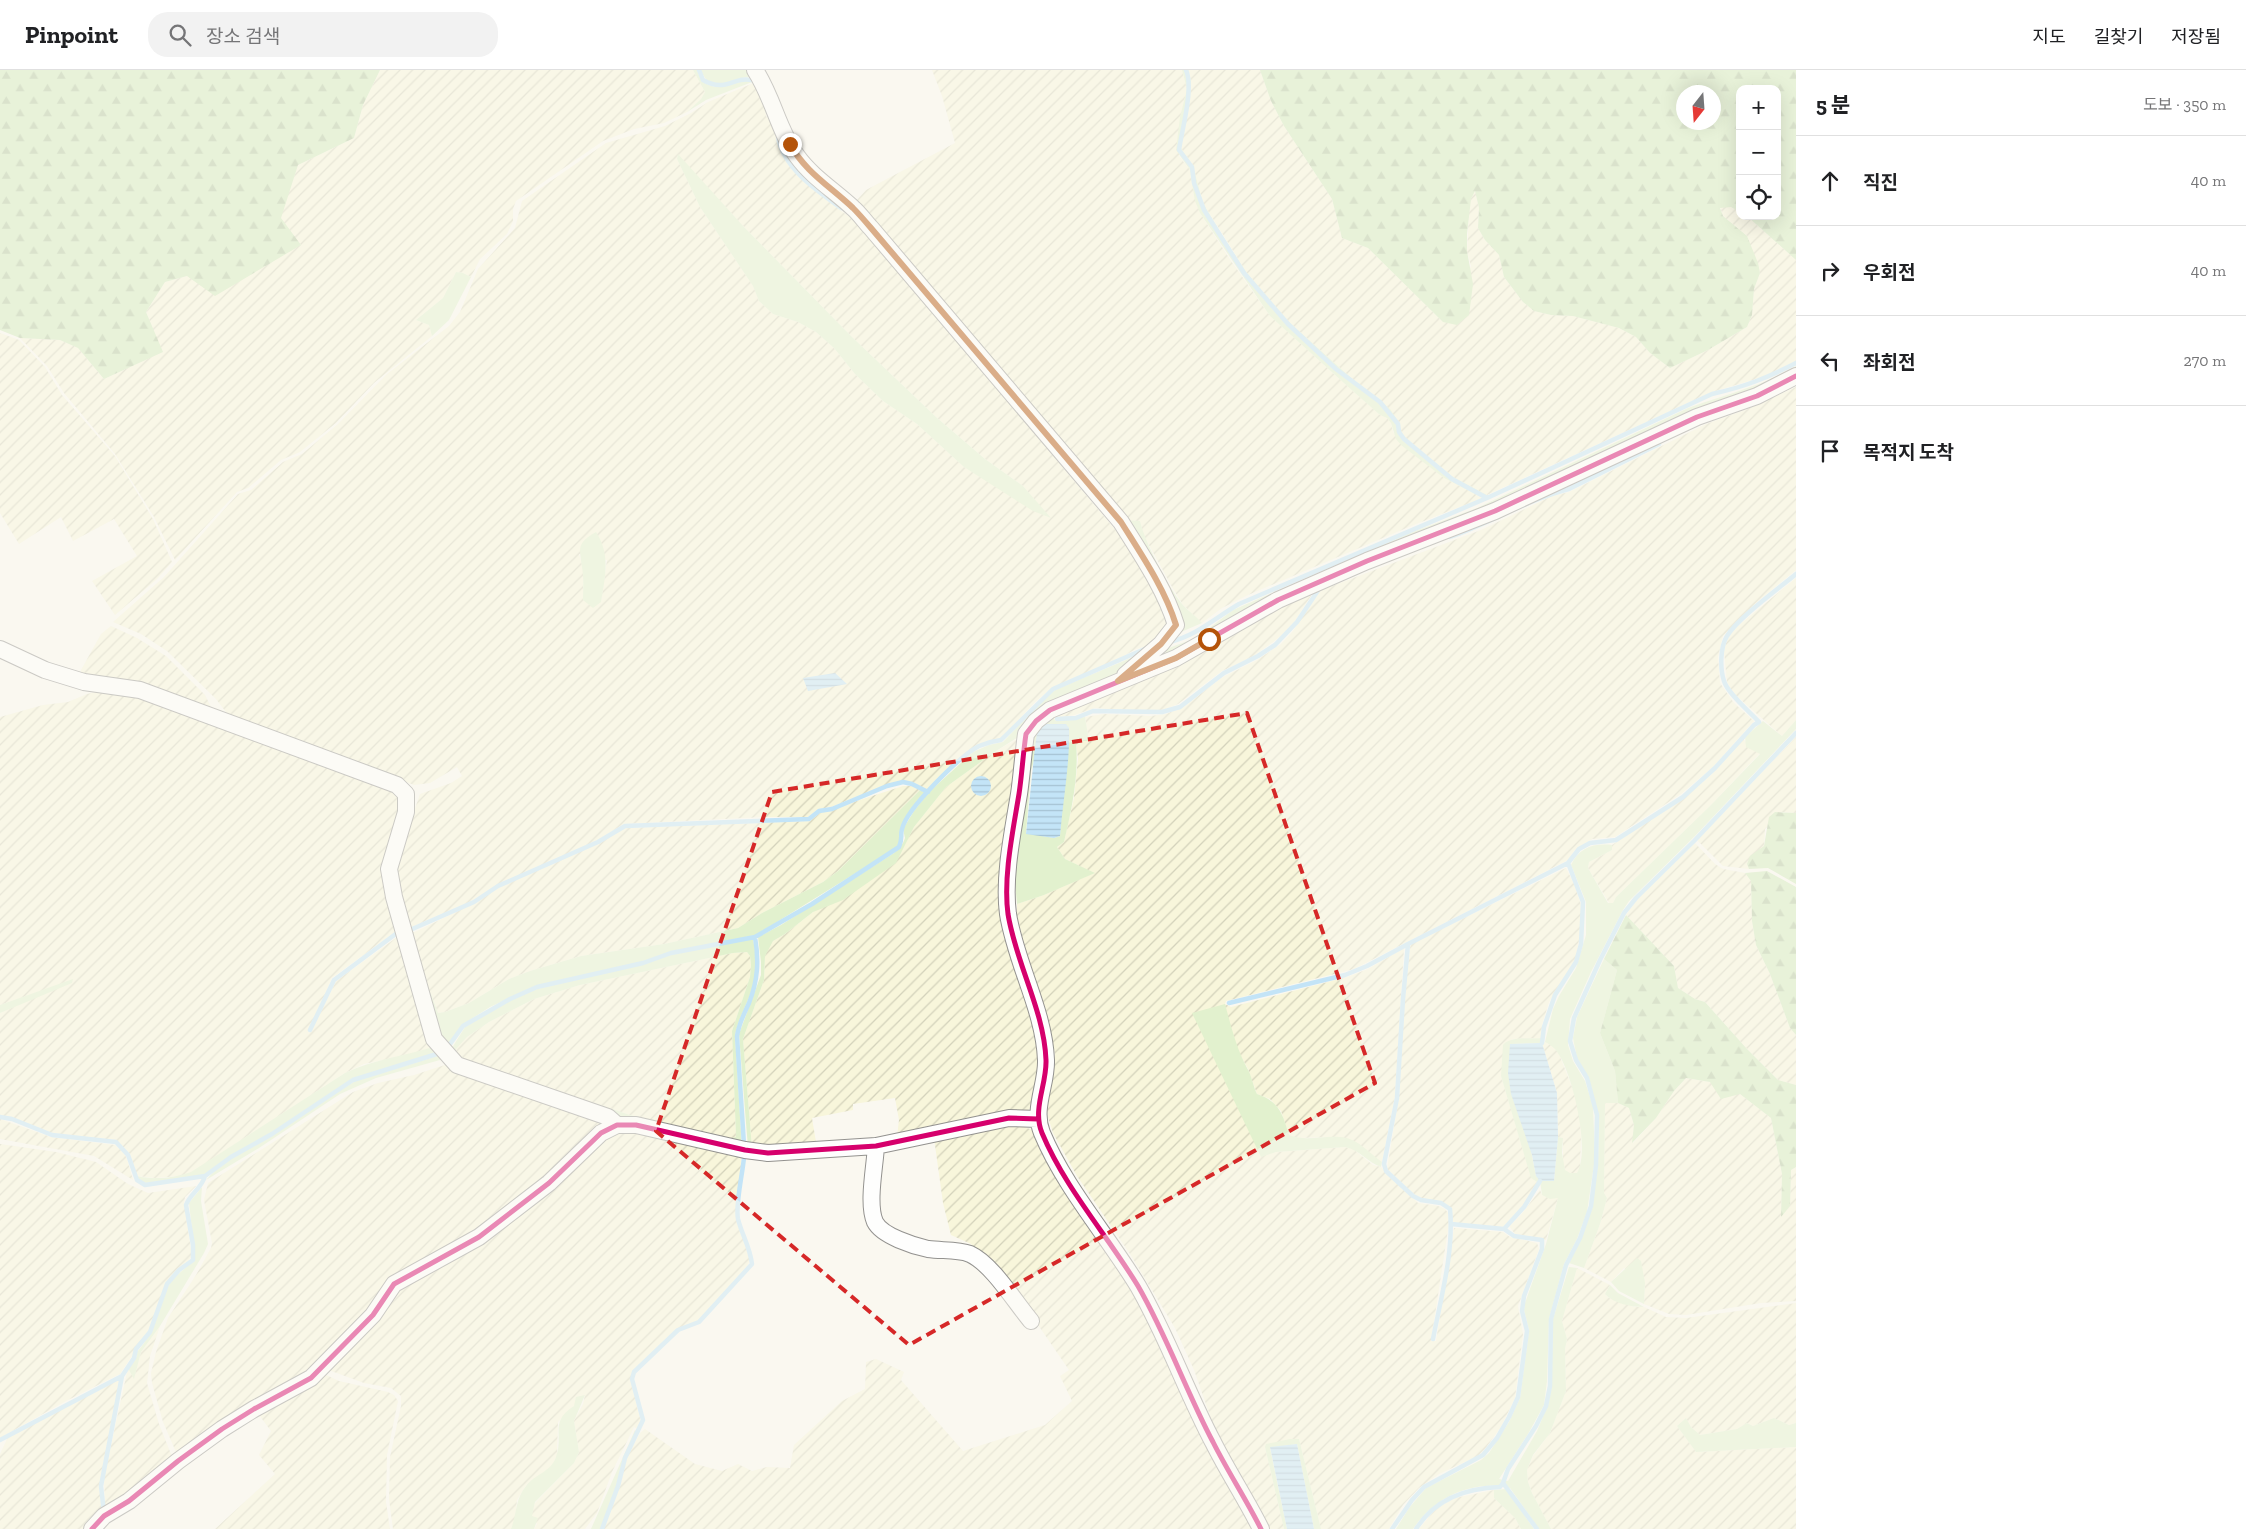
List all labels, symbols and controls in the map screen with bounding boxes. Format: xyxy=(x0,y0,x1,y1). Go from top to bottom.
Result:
search box xyxy=(148,12,498,57)
text: Pinpoint xyxy=(25,20,118,49)
icon: search xyxy=(166,21,194,49)
text: 장소 검색 xyxy=(206,25,280,48)
text: 지도 xyxy=(2033,26,2066,48)
text: 길찾기 xyxy=(2094,26,2143,48)
text: 저장됨 xyxy=(2171,26,2221,48)
north arrow xyxy=(1676,85,1721,130)
map controls xyxy=(1736,85,1781,220)
button: + xyxy=(1736,85,1781,130)
text: 5 분 xyxy=(1816,92,1850,117)
text: 도보 · 350 m xyxy=(2143,95,2226,114)
button: − xyxy=(1736,130,1781,175)
route end xyxy=(779,133,802,156)
icon: ahead xyxy=(1816,167,1844,195)
text: 직진 xyxy=(1863,171,1898,194)
text: 40 m xyxy=(2191,171,2226,190)
button: locate xyxy=(1736,175,1781,220)
icon: right xyxy=(1816,257,1844,285)
text: 우회전 xyxy=(1863,261,1915,284)
text: 40 m xyxy=(2191,261,2226,280)
icon: left xyxy=(1816,347,1844,375)
text: 좌회전 xyxy=(1863,351,1915,374)
text: 270 m xyxy=(2184,351,2226,370)
icon: arrive xyxy=(1816,437,1844,465)
text: 목적지 도착 xyxy=(1863,441,1954,464)
route start xyxy=(1198,628,1221,651)

